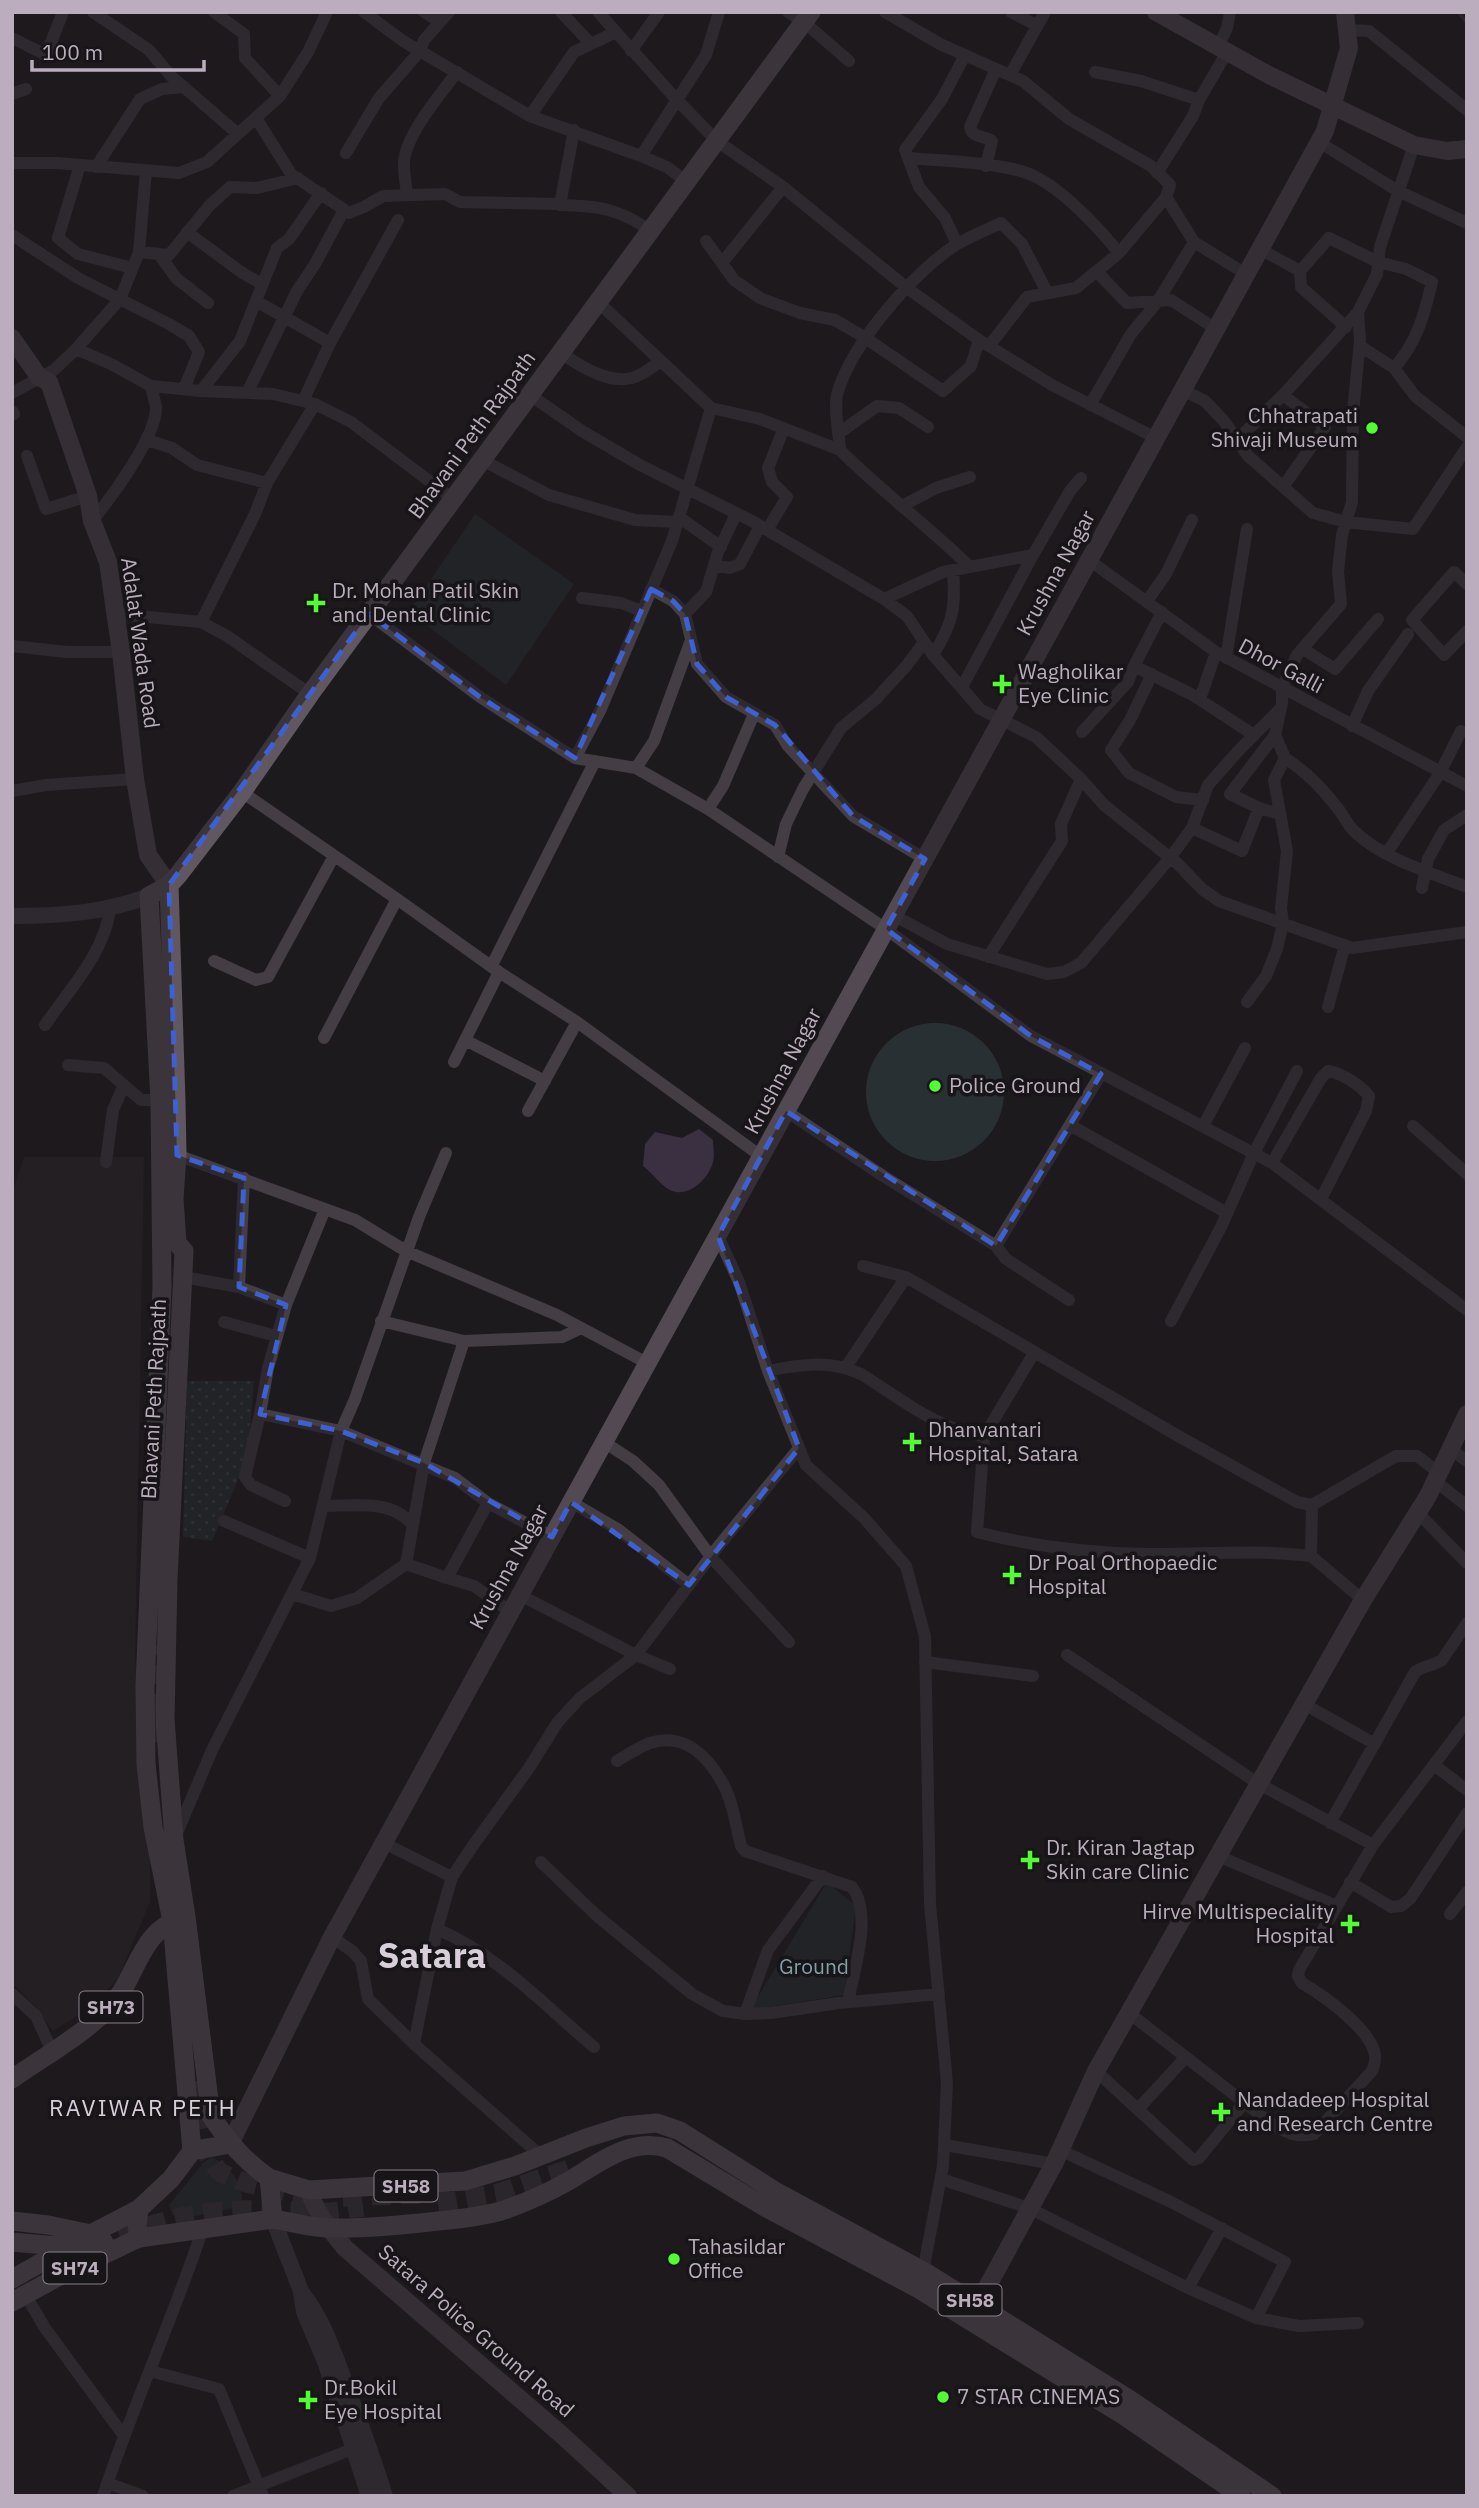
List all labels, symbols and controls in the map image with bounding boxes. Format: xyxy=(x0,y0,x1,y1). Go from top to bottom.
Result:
scale bar xyxy=(32,28,203,72)
text: 100 m xyxy=(42,38,103,66)
street label: Bhavani Peth Rajpath xyxy=(401,345,541,524)
place label: Chhatrapati Shivaji Museum xyxy=(1211,401,1358,453)
marker: Chhatrapati Shivaji Museum xyxy=(1364,420,1380,436)
street label: Krushna Nagar xyxy=(1009,505,1101,640)
street label: Adalat Wada Road xyxy=(115,556,167,730)
place label: Dr. Mohan Patil Skin and Dental Clinic xyxy=(332,576,519,628)
marker: Dr. Mohan Patil Skin and Dental Clinic xyxy=(306,593,326,613)
street label: Dhor Galli xyxy=(1234,631,1329,699)
place label: Wagholikar Eye Clinic xyxy=(1018,657,1124,709)
marker: Wagholikar Eye Clinic xyxy=(992,674,1012,694)
street label: Krushna Nagar xyxy=(737,1002,827,1138)
place label: Police Ground xyxy=(949,1071,1081,1099)
marker: Police Ground xyxy=(927,1078,943,1094)
street label: Bhavani Peth Rajpath xyxy=(134,1298,172,1500)
place label: Dhanvantari Hospital, Satara xyxy=(928,1415,1078,1467)
marker: Dhanvantari Hospital, Satara xyxy=(902,1432,922,1452)
street label: Krushna Nagar xyxy=(462,1499,554,1634)
place label: Dr Poal Orthopaedic Hospital xyxy=(1028,1548,1217,1600)
marker: Dr Poal Orthopaedic Hospital xyxy=(1002,1565,1022,1585)
place label: Dr. Kiran Jagtap Skin care Clinic xyxy=(1046,1833,1195,1885)
marker: Dr. Kiran Jagtap Skin care Clinic xyxy=(1020,1850,1040,1870)
place label: Hirve Multispeciality Hospital xyxy=(1142,1897,1335,1949)
marker: Hirve Multispeciality Hospital xyxy=(1340,1914,1360,1934)
district label: Satara xyxy=(378,1932,486,1978)
park label: Ground xyxy=(779,1952,849,1980)
road number: SH73 xyxy=(80,1992,142,2022)
place label: Nandadeep Hospital and Research Centre xyxy=(1237,2085,1433,2137)
district label: RAVIWAR PETH xyxy=(49,2092,237,2122)
marker: Nandadeep Hospital and Research Centre xyxy=(1211,2102,1231,2122)
road number: SH58 xyxy=(374,2170,438,2202)
place label: Tahasildar Office xyxy=(688,2232,785,2284)
street label: Satara Police Ground Road xyxy=(373,2237,581,2423)
marker: Tahasildar Office xyxy=(666,2251,682,2267)
road number: SH74 xyxy=(43,2252,106,2284)
road number: SH58 xyxy=(939,2284,1002,2316)
place label: Dr.Bokil Eye Hospital xyxy=(324,2373,442,2425)
place label: 7 STAR CINEMAS xyxy=(957,2382,1120,2410)
marker: 7 STAR CINEMAS xyxy=(935,2389,951,2405)
marker: Dr.Bokil Eye Hospital xyxy=(298,2390,318,2410)

